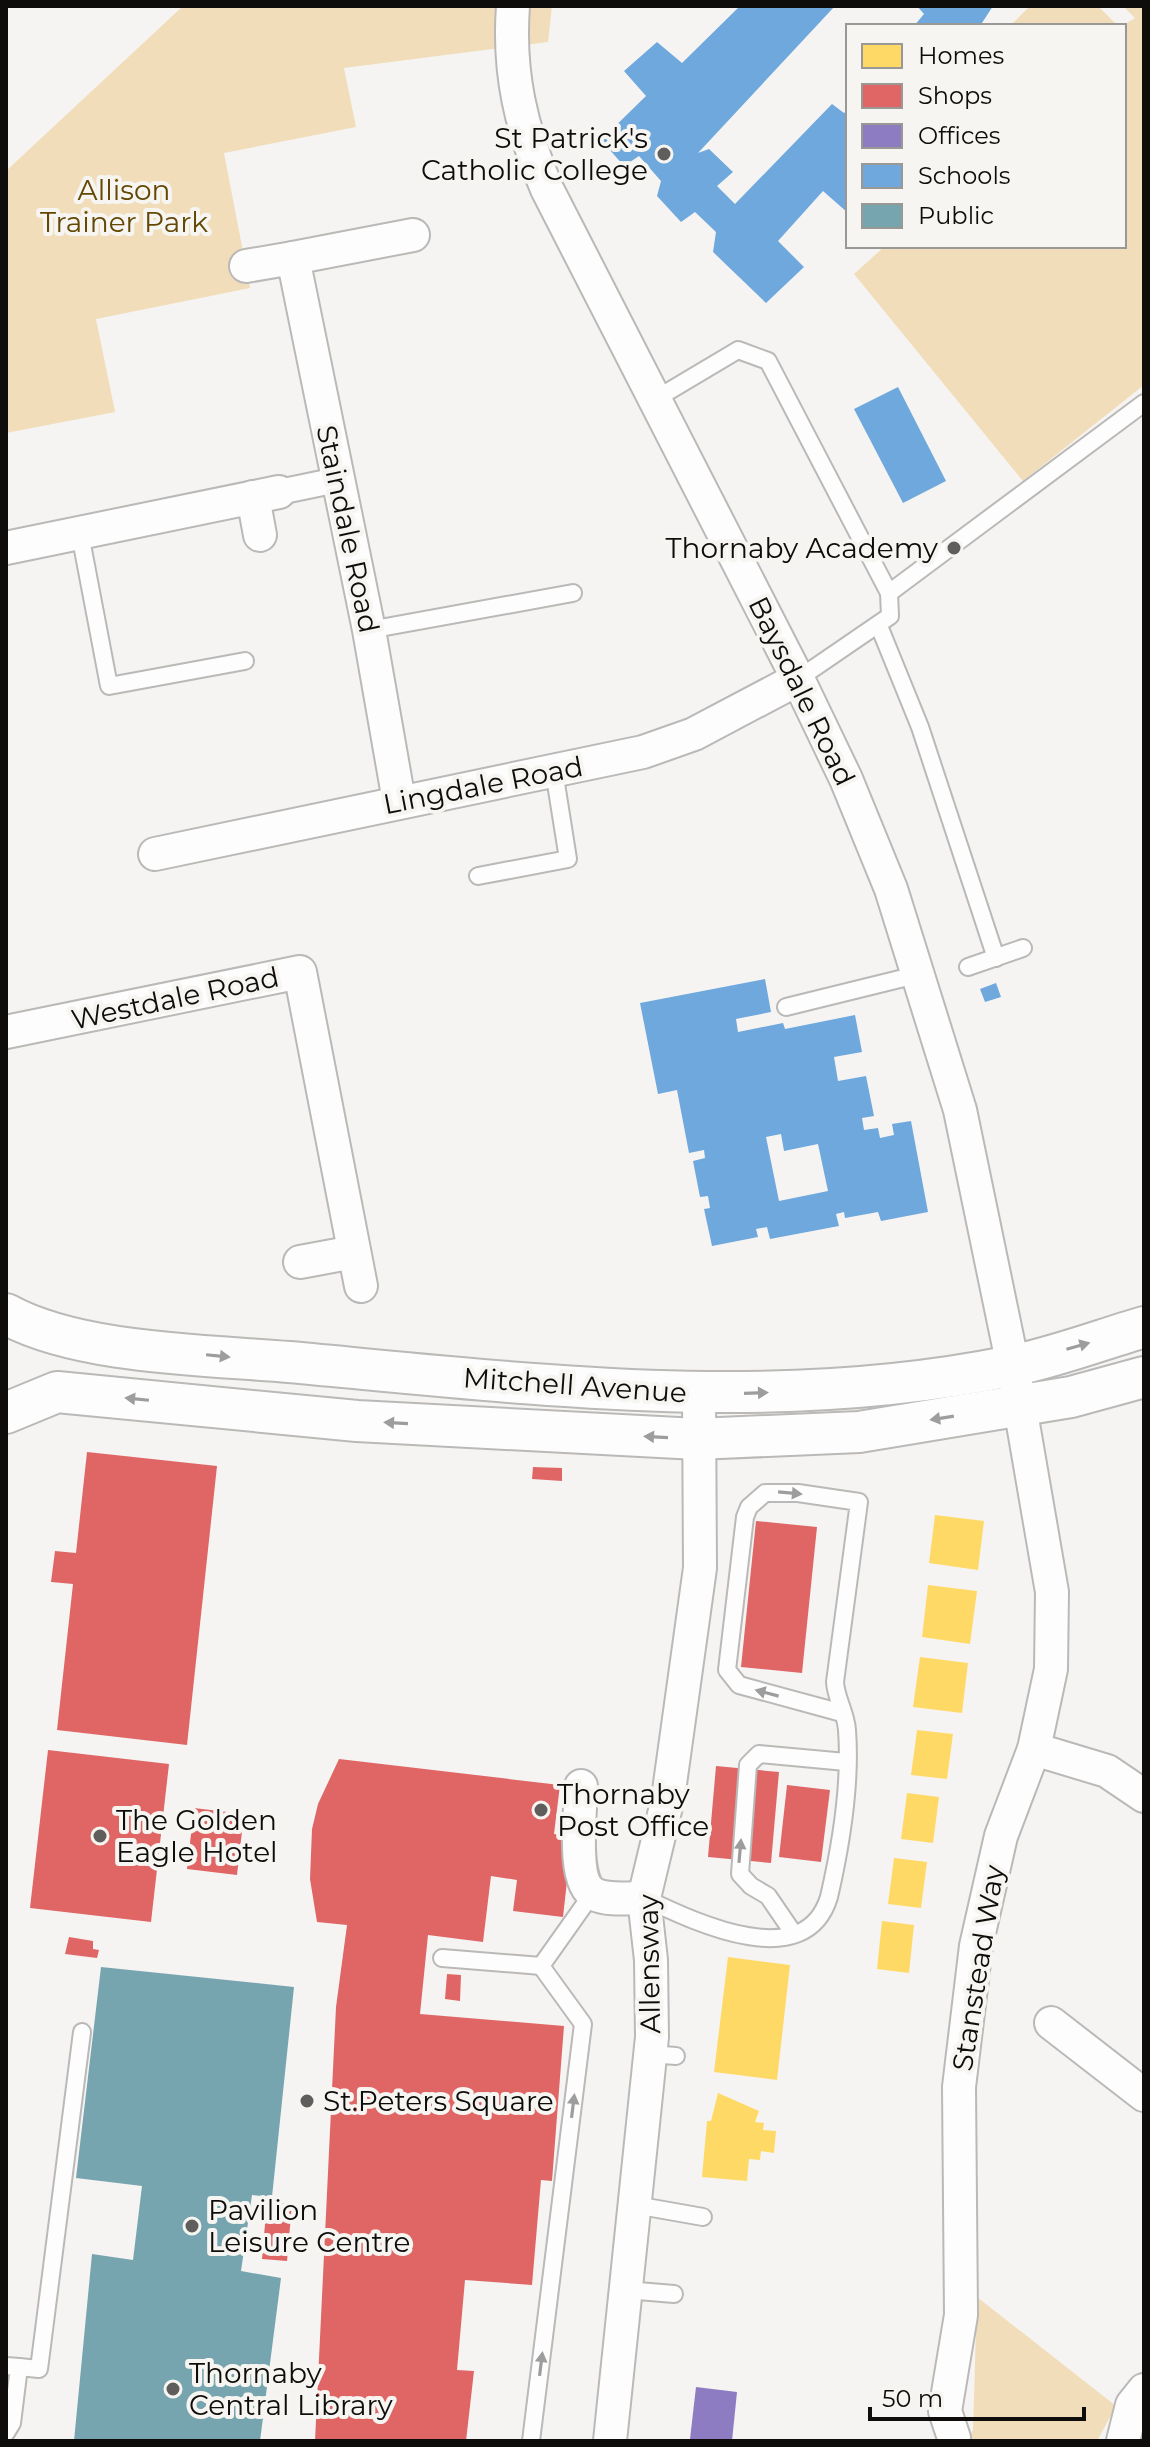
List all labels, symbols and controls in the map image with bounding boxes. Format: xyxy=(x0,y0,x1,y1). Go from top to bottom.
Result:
legend xyxy=(846,24,1126,248)
text: Homes xyxy=(918,41,1004,70)
text: Shops xyxy=(918,81,992,110)
place label: St Patrick's Catholic College xyxy=(421,121,648,187)
text: Offices xyxy=(918,121,1000,150)
marker: St Patrick's Catholic College xyxy=(655,145,673,163)
text: Schools xyxy=(918,161,1011,190)
park label: Allison Trainer Park xyxy=(40,173,208,239)
text: Public xyxy=(918,201,994,230)
street label: Staindale Road xyxy=(309,422,387,636)
place label: Thornaby Academy xyxy=(665,531,939,565)
marker: Thornaby Academy xyxy=(945,539,963,557)
street label: Baysdale Road xyxy=(742,591,862,791)
street label: Lingdale Road xyxy=(380,749,586,821)
street label: Westdale Road xyxy=(68,959,282,1037)
one-way arrow xyxy=(1067,1339,1091,1352)
one-way arrow xyxy=(206,1349,231,1362)
street label: Mitchell Avenue xyxy=(462,1360,688,1410)
one-way arrow xyxy=(744,1386,769,1399)
one-way arrow xyxy=(124,1392,149,1405)
one-way arrow xyxy=(930,1413,955,1425)
one-way arrow xyxy=(383,1417,408,1430)
one-way arrow xyxy=(643,1430,668,1443)
one-way arrow xyxy=(778,1486,803,1499)
one-way arrow xyxy=(755,1686,779,1699)
place label: Thornaby Post Office xyxy=(557,1777,709,1843)
marker: Thornaby Post Office xyxy=(532,1801,550,1819)
place label: The Golden Eagle Hotel xyxy=(116,1803,278,1869)
marker: The Golden Eagle Hotel xyxy=(91,1827,109,1845)
one-way arrow xyxy=(733,1838,746,1863)
street label: Stanstead Way xyxy=(945,1862,1011,2073)
street label: Allensway xyxy=(631,1893,667,2034)
place label: St.Peters Square xyxy=(323,2084,554,2118)
marker: St.Peters Square xyxy=(298,2092,316,2110)
one-way arrow xyxy=(567,2093,580,2118)
place label: Pavilion Leisure Centre xyxy=(208,2193,411,2259)
marker: Pavilion Leisure Centre xyxy=(183,2217,201,2235)
one-way arrow xyxy=(534,2351,547,2376)
place label: Thornaby Central Library xyxy=(189,2356,394,2422)
scale bar xyxy=(870,2371,1084,2421)
marker: Thornaby Central Library xyxy=(164,2380,182,2398)
text: 50 m xyxy=(882,2384,943,2413)

